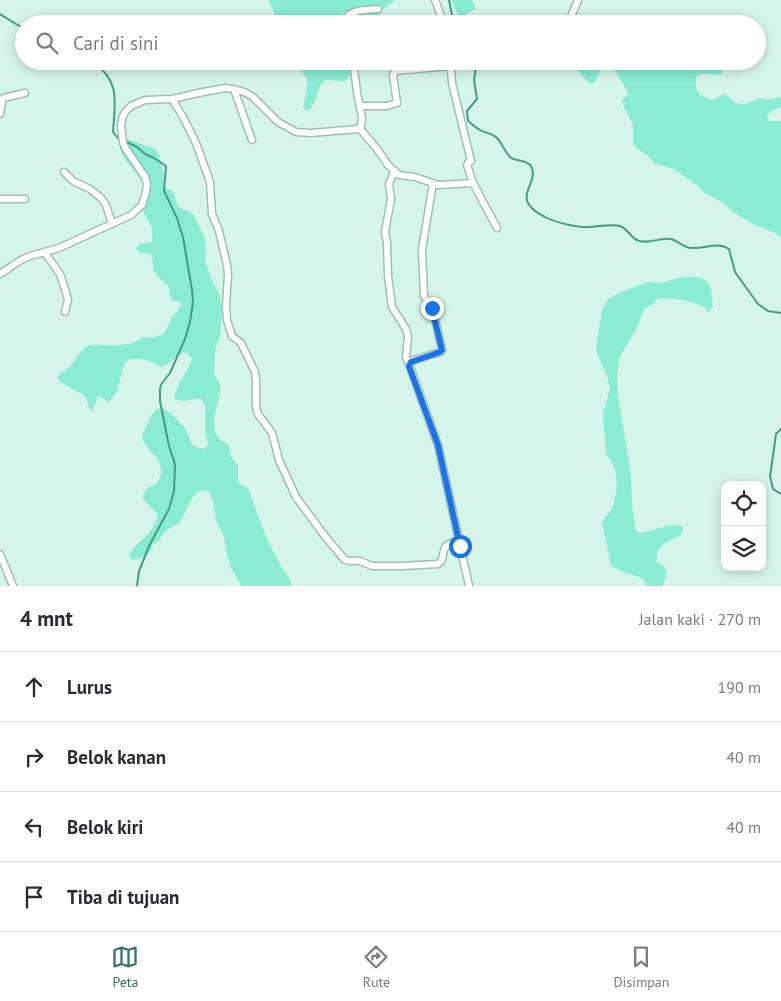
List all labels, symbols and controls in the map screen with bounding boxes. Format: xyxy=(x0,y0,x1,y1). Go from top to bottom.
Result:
search box xyxy=(15,15,766,70)
icon: search xyxy=(33,29,61,57)
text: Cari di sini xyxy=(73,31,159,55)
route end xyxy=(421,297,444,320)
map controls xyxy=(721,481,766,571)
button: locate xyxy=(721,481,766,526)
button: layers xyxy=(721,526,766,571)
route start xyxy=(449,535,472,558)
text: 4 mnt xyxy=(20,605,73,632)
text: Jalan kaki · 270 m xyxy=(639,609,761,629)
icon: ahead xyxy=(20,673,48,701)
text: Lurus xyxy=(67,675,112,699)
text: 190 m xyxy=(718,677,761,697)
icon: right xyxy=(20,743,48,771)
text: Belok kanan xyxy=(67,745,166,769)
text: 40 m xyxy=(726,747,761,767)
icon: left xyxy=(20,813,48,841)
text: Belok kiri xyxy=(67,815,143,839)
text: 40 m xyxy=(726,817,761,837)
icon: arrive xyxy=(20,883,48,911)
text: Tiba di tujuan xyxy=(67,885,179,909)
tab: Peta xyxy=(111,943,139,991)
tab: Rute xyxy=(362,943,390,991)
tab: Disimpan xyxy=(613,943,669,991)

